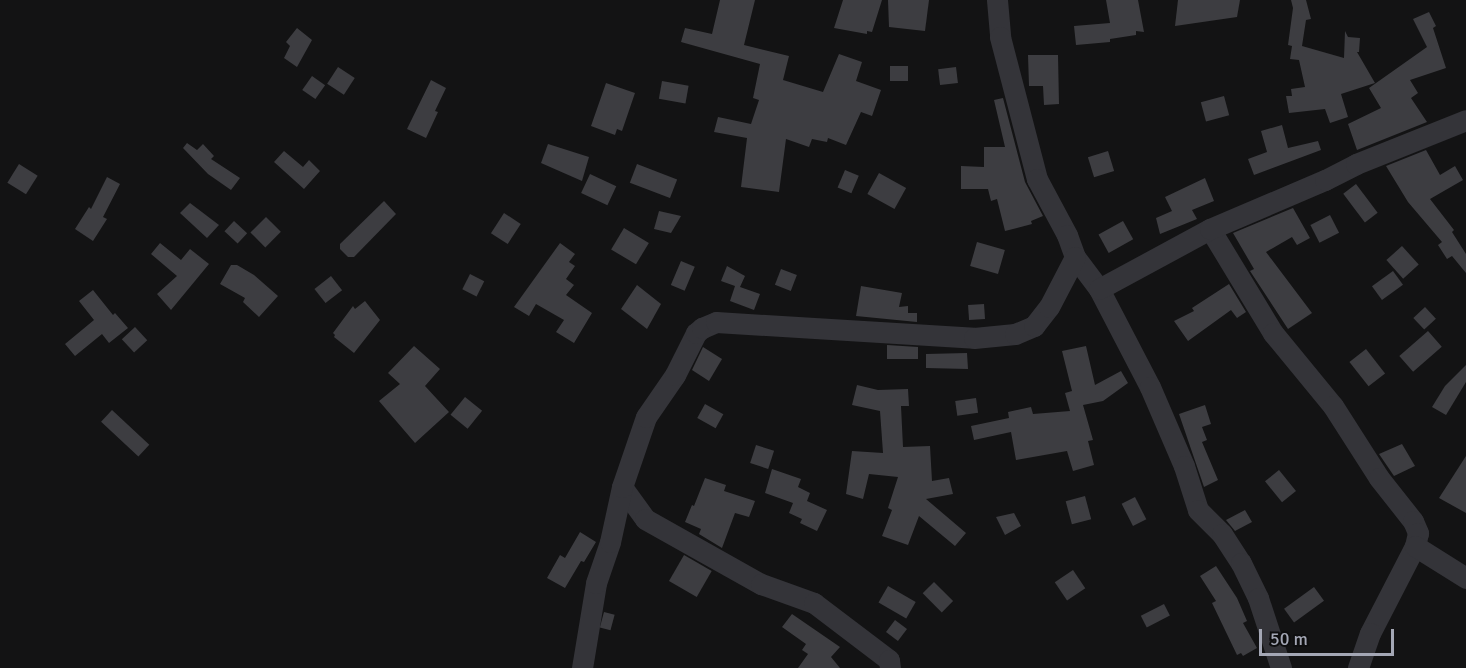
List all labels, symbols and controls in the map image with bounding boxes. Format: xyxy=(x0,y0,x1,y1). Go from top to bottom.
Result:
scale bar xyxy=(1262,617,1397,655)
text: 50 m xyxy=(1270,628,1308,650)

